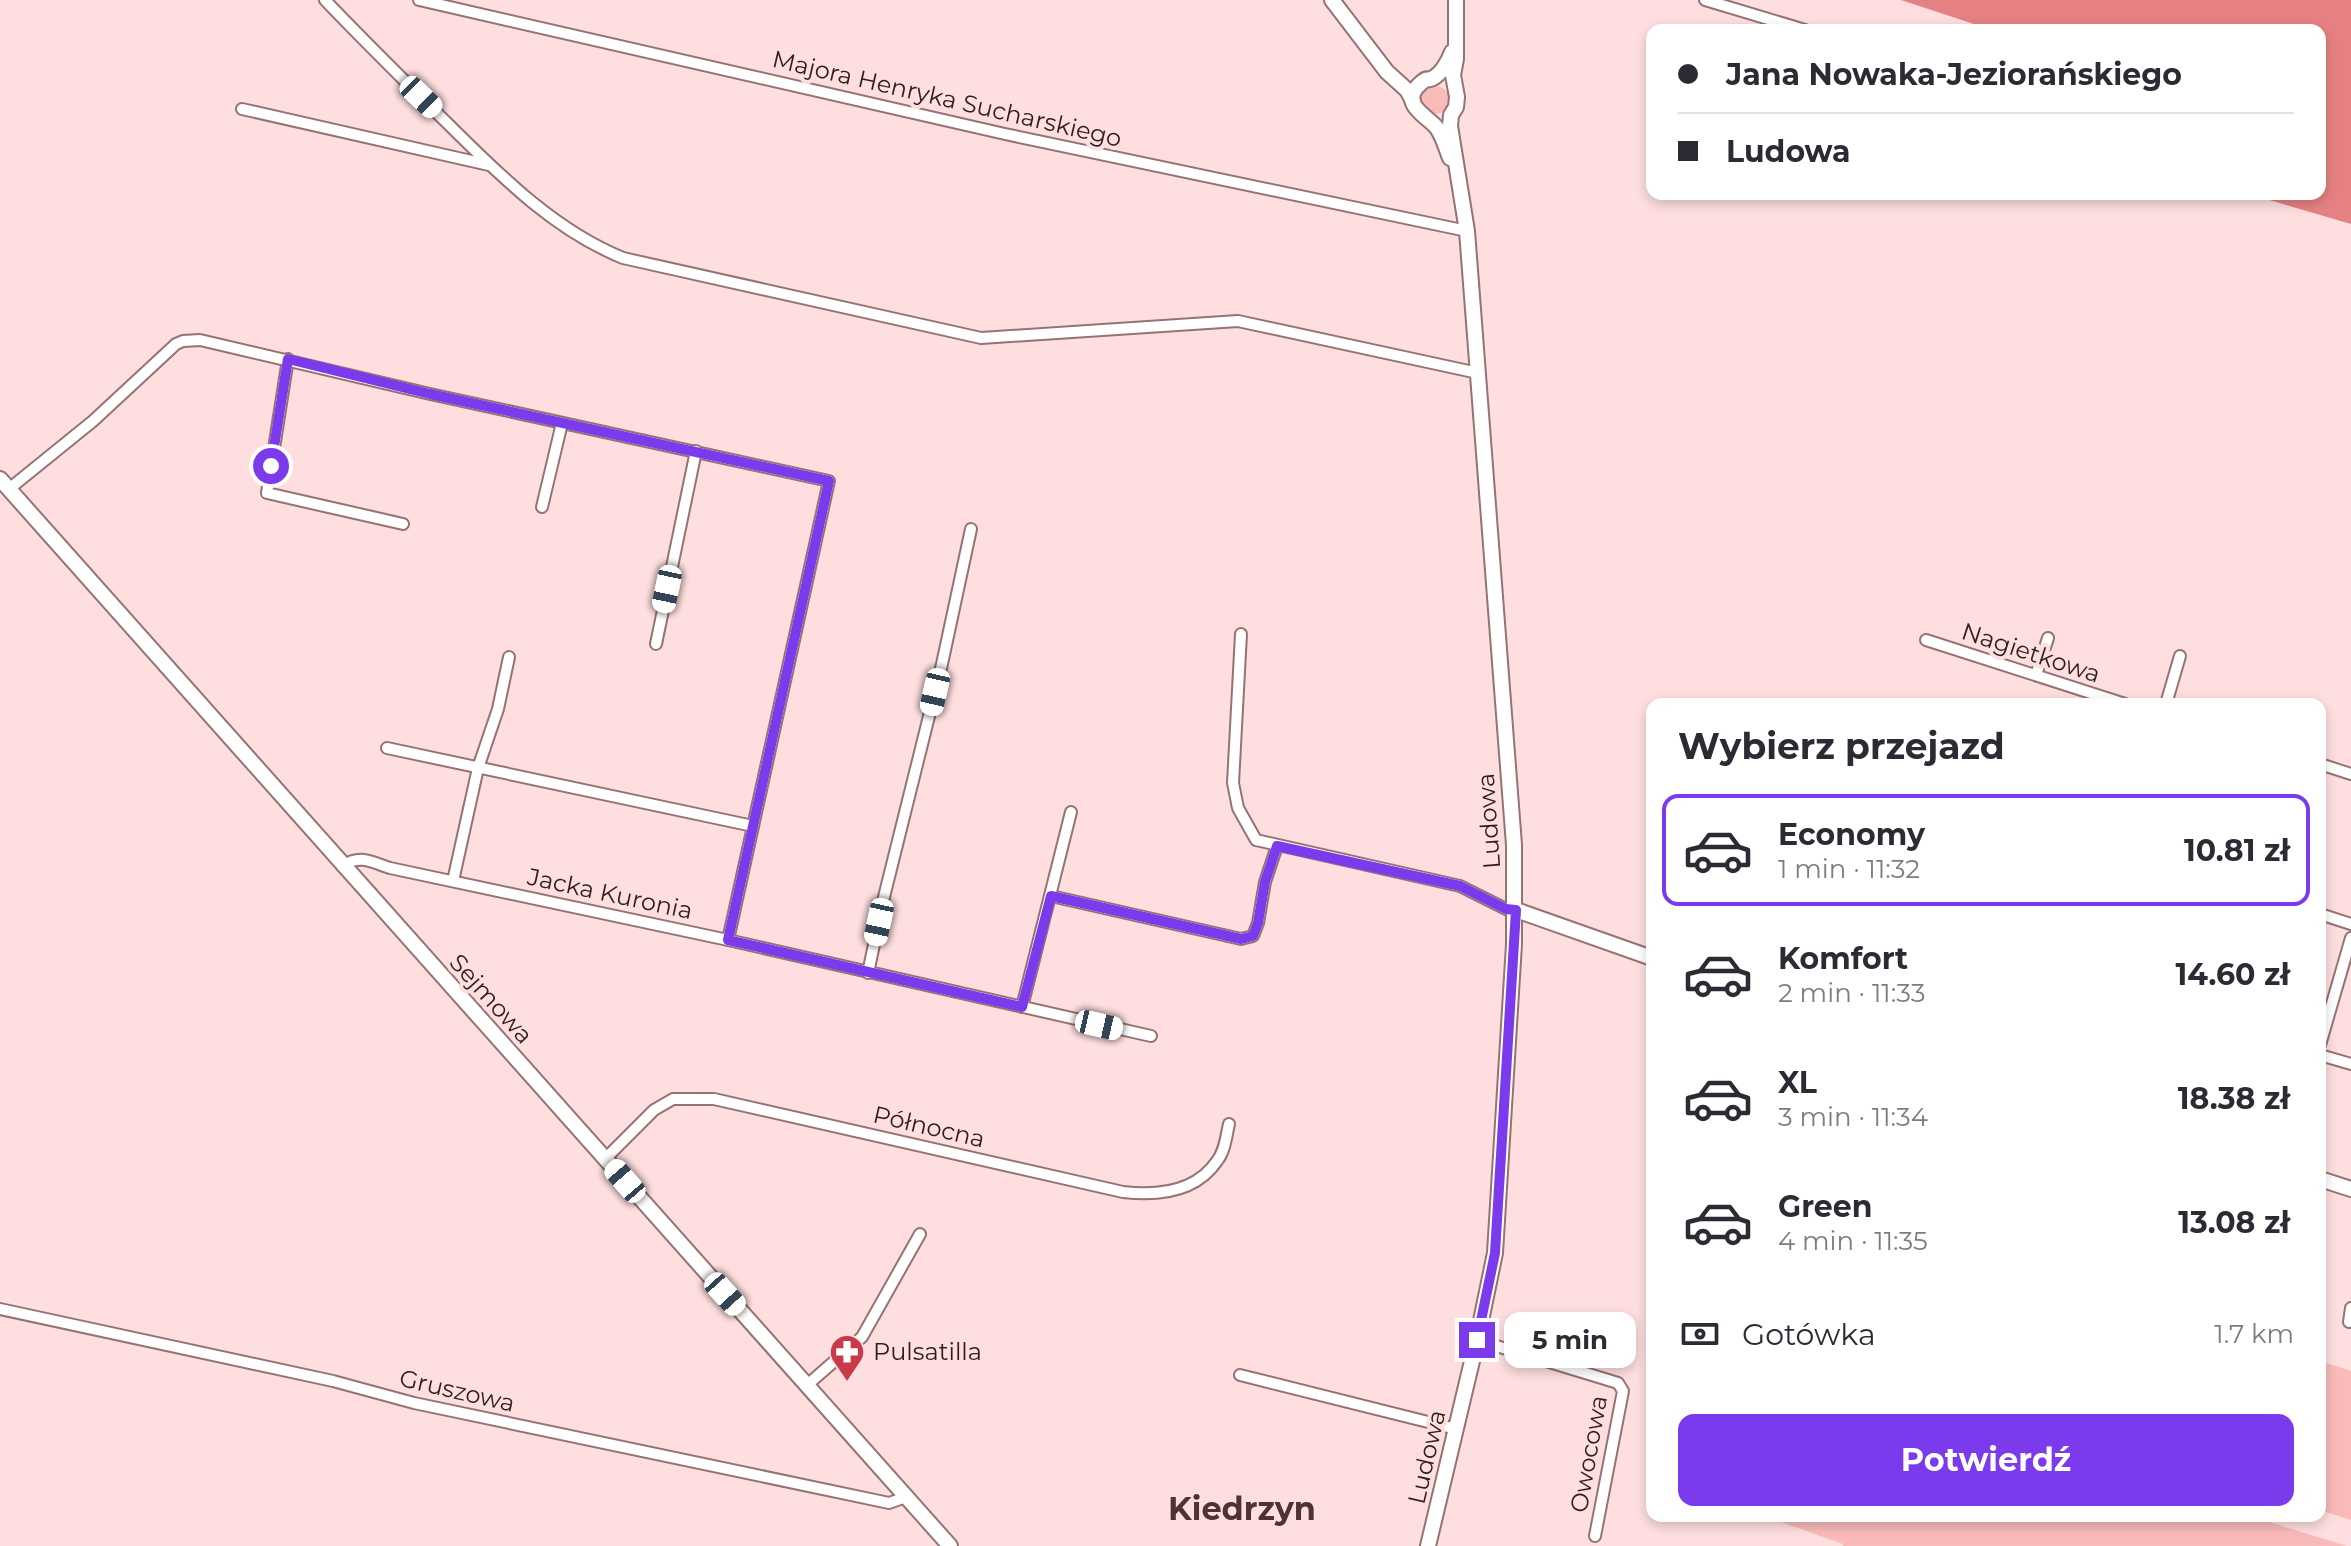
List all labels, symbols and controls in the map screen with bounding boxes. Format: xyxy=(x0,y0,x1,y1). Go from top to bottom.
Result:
street label: Majora Henryka Sucharskiego xyxy=(770,44,1125,153)
text: Jana Nowaka-Jeziorańskiego xyxy=(1726,56,2182,93)
car xyxy=(395,72,447,122)
text: Ludowa xyxy=(1726,133,1851,170)
route start xyxy=(253,448,289,484)
car xyxy=(650,563,684,615)
street label: Nagietkowa xyxy=(1958,616,2104,689)
car xyxy=(918,666,952,718)
text: Wybierz przejazd xyxy=(1678,724,2005,768)
street label: Ludowa xyxy=(1471,772,1506,870)
icon: car xyxy=(1682,814,1754,886)
text: Economy xyxy=(1778,816,1925,853)
text: 10.81 zł xyxy=(2184,832,2290,869)
text: 1 min · 11:32 xyxy=(1778,853,1920,885)
street label: Jacka Kuronia xyxy=(524,862,695,925)
car xyxy=(862,896,896,948)
icon: car xyxy=(1682,938,1754,1010)
text: Komfort xyxy=(1778,940,1908,977)
street label: Sejmowa xyxy=(444,948,539,1049)
text: 14.60 zł xyxy=(2175,956,2290,993)
text: 2 min · 11:33 xyxy=(1778,977,1925,1009)
car xyxy=(1073,1008,1125,1042)
icon: car xyxy=(1682,1062,1754,1134)
text: XL xyxy=(1778,1064,1817,1101)
text: 18.38 zł xyxy=(2178,1080,2290,1117)
street label: Północna xyxy=(870,1100,988,1153)
text: 3 min · 11:34 xyxy=(1778,1101,1928,1133)
car xyxy=(600,1155,650,1207)
icon: car xyxy=(1682,1186,1754,1258)
text: Green xyxy=(1778,1188,1872,1225)
text: 13.08 zł xyxy=(2178,1204,2290,1241)
text: 4 min · 11:35 xyxy=(1778,1225,1928,1257)
car xyxy=(700,1268,750,1320)
callout: 5 min xyxy=(1505,1312,1637,1368)
icon: cash xyxy=(1678,1312,1722,1356)
text: Gotówka xyxy=(1742,1316,1876,1353)
text: 1.7 km xyxy=(2214,1318,2294,1350)
route end xyxy=(1459,1322,1495,1358)
text: 5 min xyxy=(1532,1324,1608,1356)
pharmacy icon: Pulsatilla xyxy=(828,1333,866,1383)
place label: Pulsatilla xyxy=(873,1337,982,1366)
street label: Gruszowa xyxy=(397,1363,518,1418)
street label: Owocowa xyxy=(1564,1393,1613,1515)
street label: Ludowa xyxy=(1402,1407,1451,1507)
button: Potwierdź xyxy=(1678,1414,2294,1506)
district label: Kiedrzyn xyxy=(1168,1489,1316,1528)

